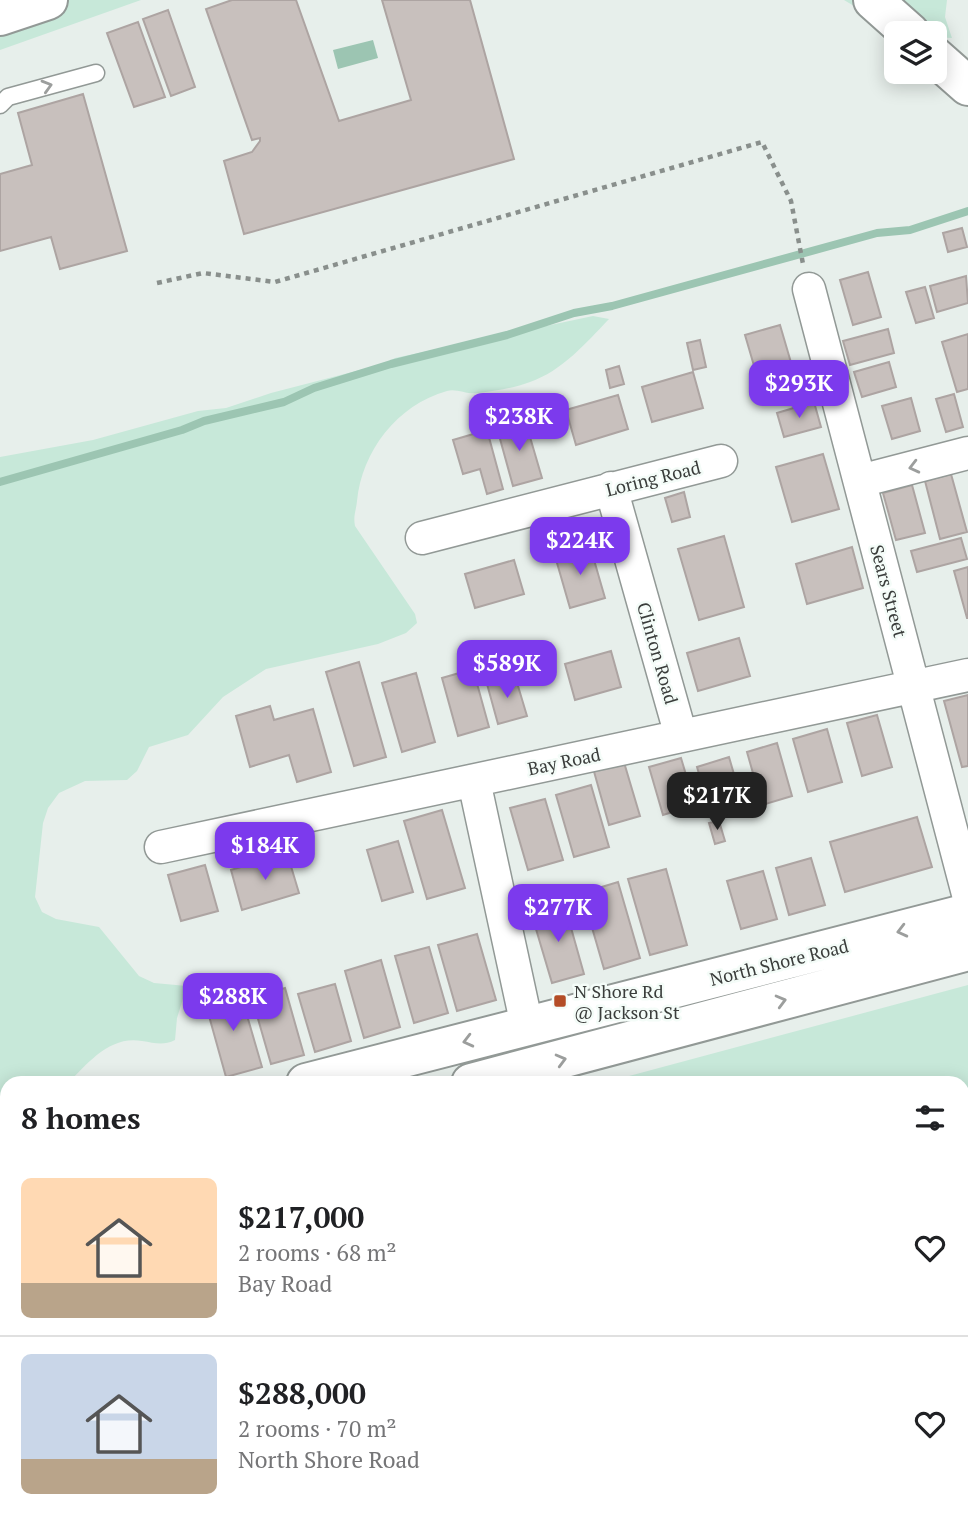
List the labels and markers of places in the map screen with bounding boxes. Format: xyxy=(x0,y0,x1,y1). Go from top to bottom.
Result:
pin: $293K xyxy=(750,360,848,420)
pin: $238K xyxy=(470,393,568,453)
pin: $224K xyxy=(531,518,629,577)
pin: $589K xyxy=(458,640,556,700)
pin: $217K xyxy=(668,772,766,832)
pin: $184K xyxy=(216,822,314,882)
pin: $277K xyxy=(509,884,607,944)
pin: $288K xyxy=(184,974,282,1033)
place label: N Shore Rd @ Jackson St xyxy=(574,979,680,1024)
marker: N Shore Rd @ Jackson St xyxy=(552,993,568,1009)

